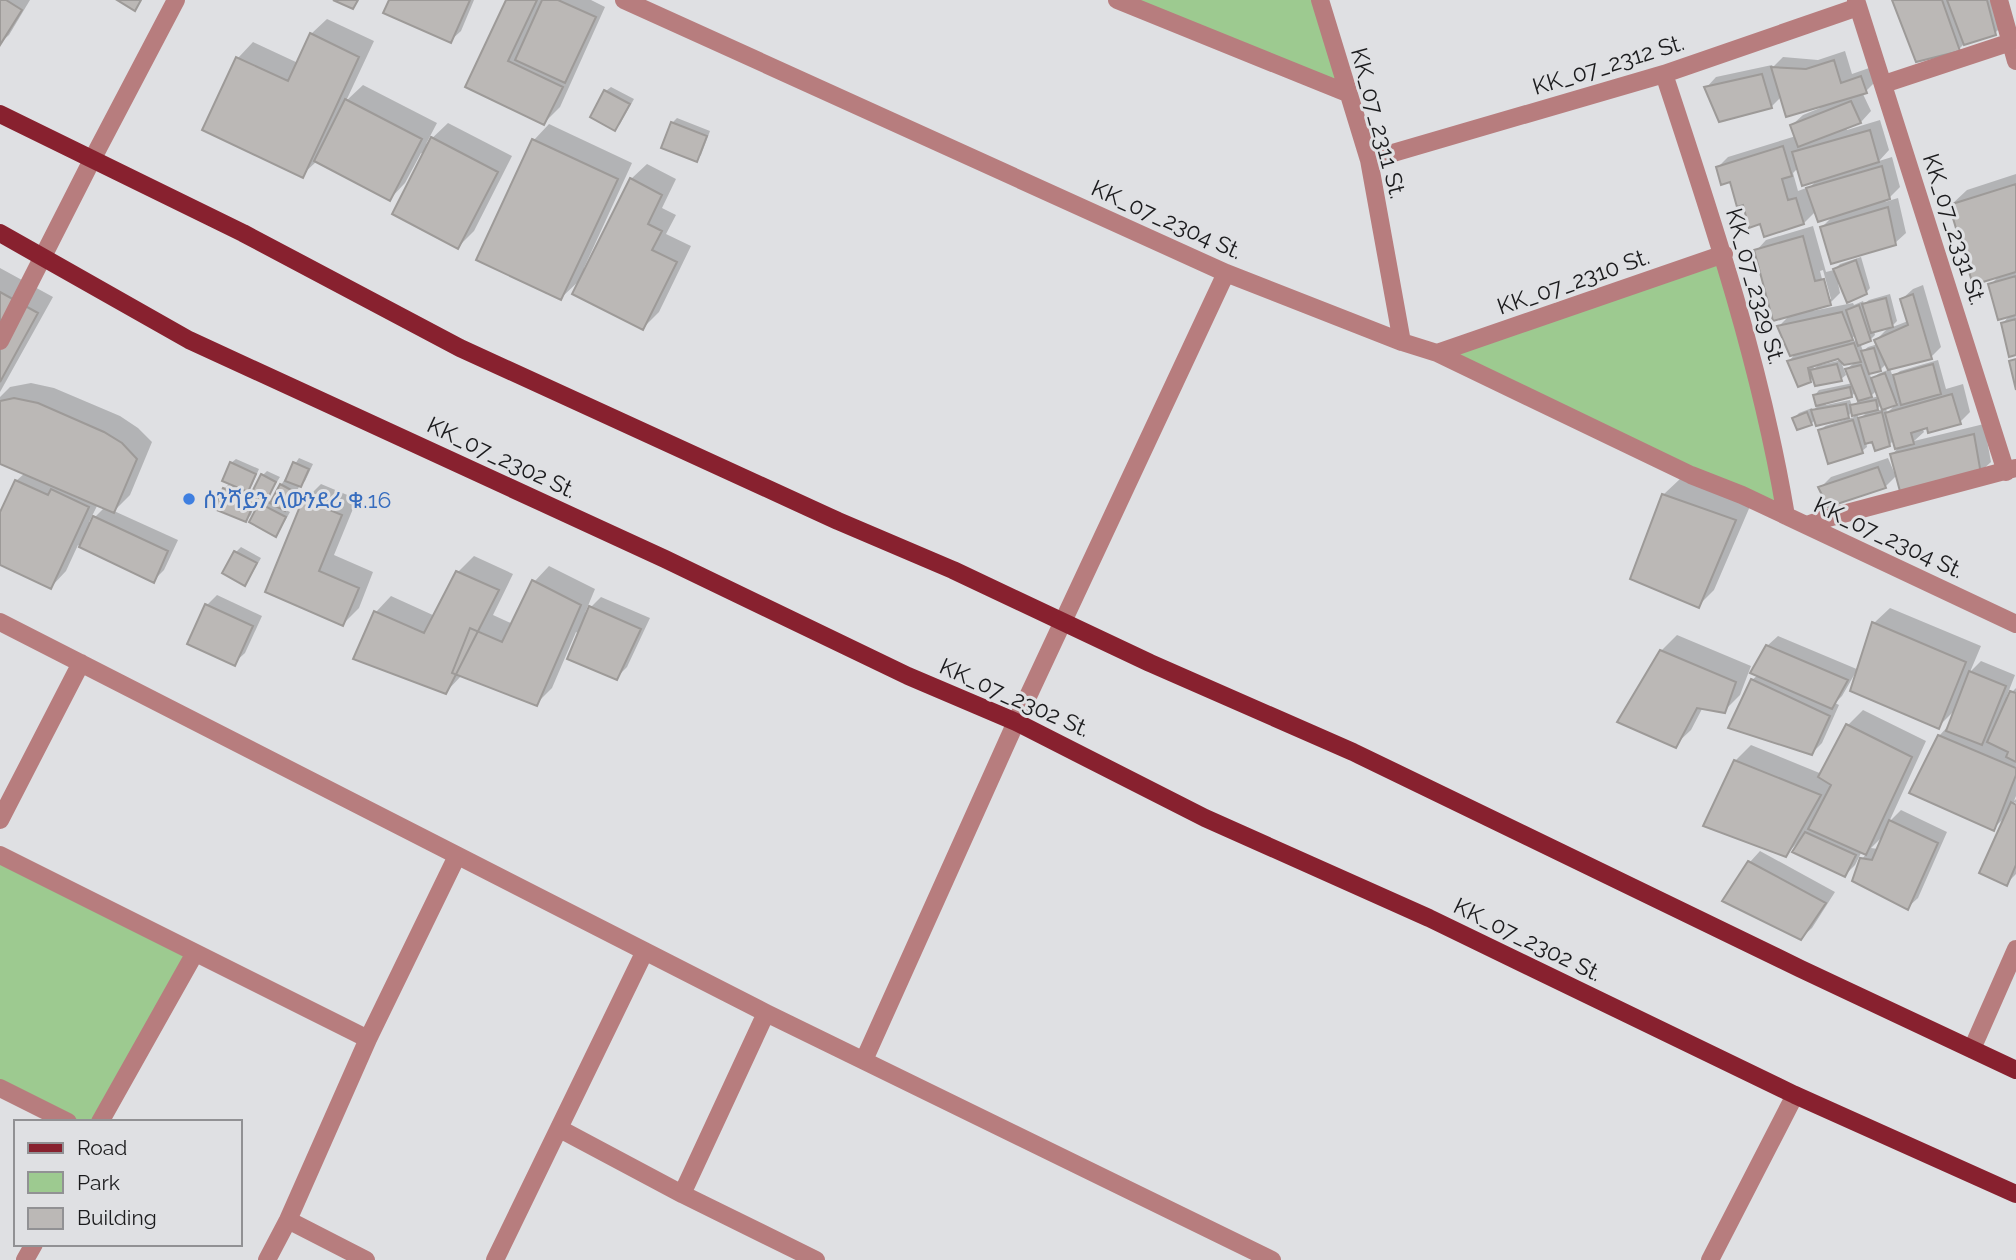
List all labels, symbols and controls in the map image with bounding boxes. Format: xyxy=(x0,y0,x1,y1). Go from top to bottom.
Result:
street label: KK_07_2312 St. xyxy=(1529,28,1687,100)
street label: KK_07_2311 St. xyxy=(1346,45,1412,201)
street label: KK_07_2331 St. xyxy=(1918,150,1992,308)
street label: KK_07_2304 St. xyxy=(1088,174,1246,264)
street label: KK_07_2329 St. xyxy=(1721,205,1791,367)
street label: KK_07_2310 St. xyxy=(1493,242,1653,320)
street label: KK_07_2302 St. xyxy=(423,411,581,503)
place label: ሰንሻይን ላውንደሪ ቁ.16 xyxy=(203,486,391,513)
marker: ሰንሻይን ላውንደሪ ቁ.16 xyxy=(181,491,197,507)
street label: KK_07_2304 St. xyxy=(1810,491,1968,583)
street label: KK_07_2302 St. xyxy=(936,652,1094,742)
street label: KK_07_2302 St. xyxy=(1450,892,1606,986)
legend xyxy=(14,1120,242,1246)
text: Road xyxy=(77,1135,127,1160)
text: Park xyxy=(77,1170,120,1195)
text: Building xyxy=(77,1205,157,1230)

